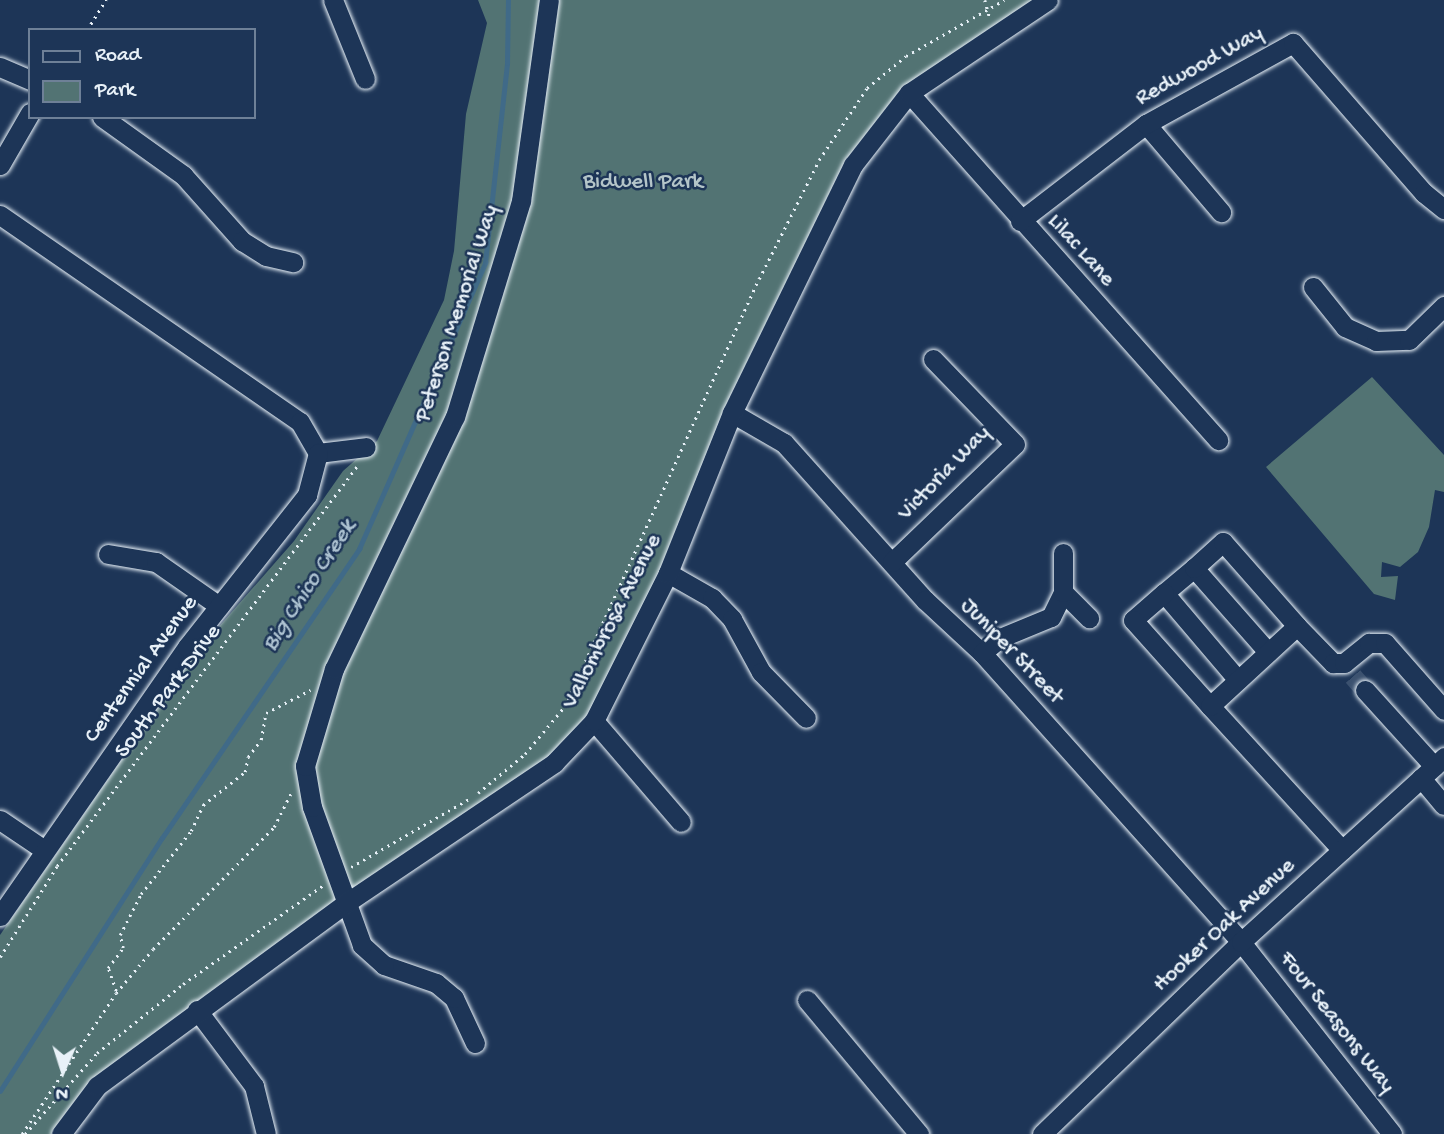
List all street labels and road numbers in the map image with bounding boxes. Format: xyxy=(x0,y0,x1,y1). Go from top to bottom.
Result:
street label: Redwood Way xyxy=(1131,21,1269,113)
street label: Peterson Memorial Way xyxy=(410,202,506,426)
street label: Lilac Lane xyxy=(1040,209,1120,293)
street label: Victoria Way xyxy=(893,421,997,527)
street label: Vallombrosa Avenue xyxy=(557,530,669,714)
street label: Centennial Avenue xyxy=(79,591,205,749)
street label: Juniper Street xyxy=(953,593,1069,711)
street label: South Park Drive xyxy=(110,620,228,764)
street label: Hooker Oak Avenue xyxy=(1148,853,1302,999)
street label: Four Seasons Way xyxy=(1272,947,1400,1099)

